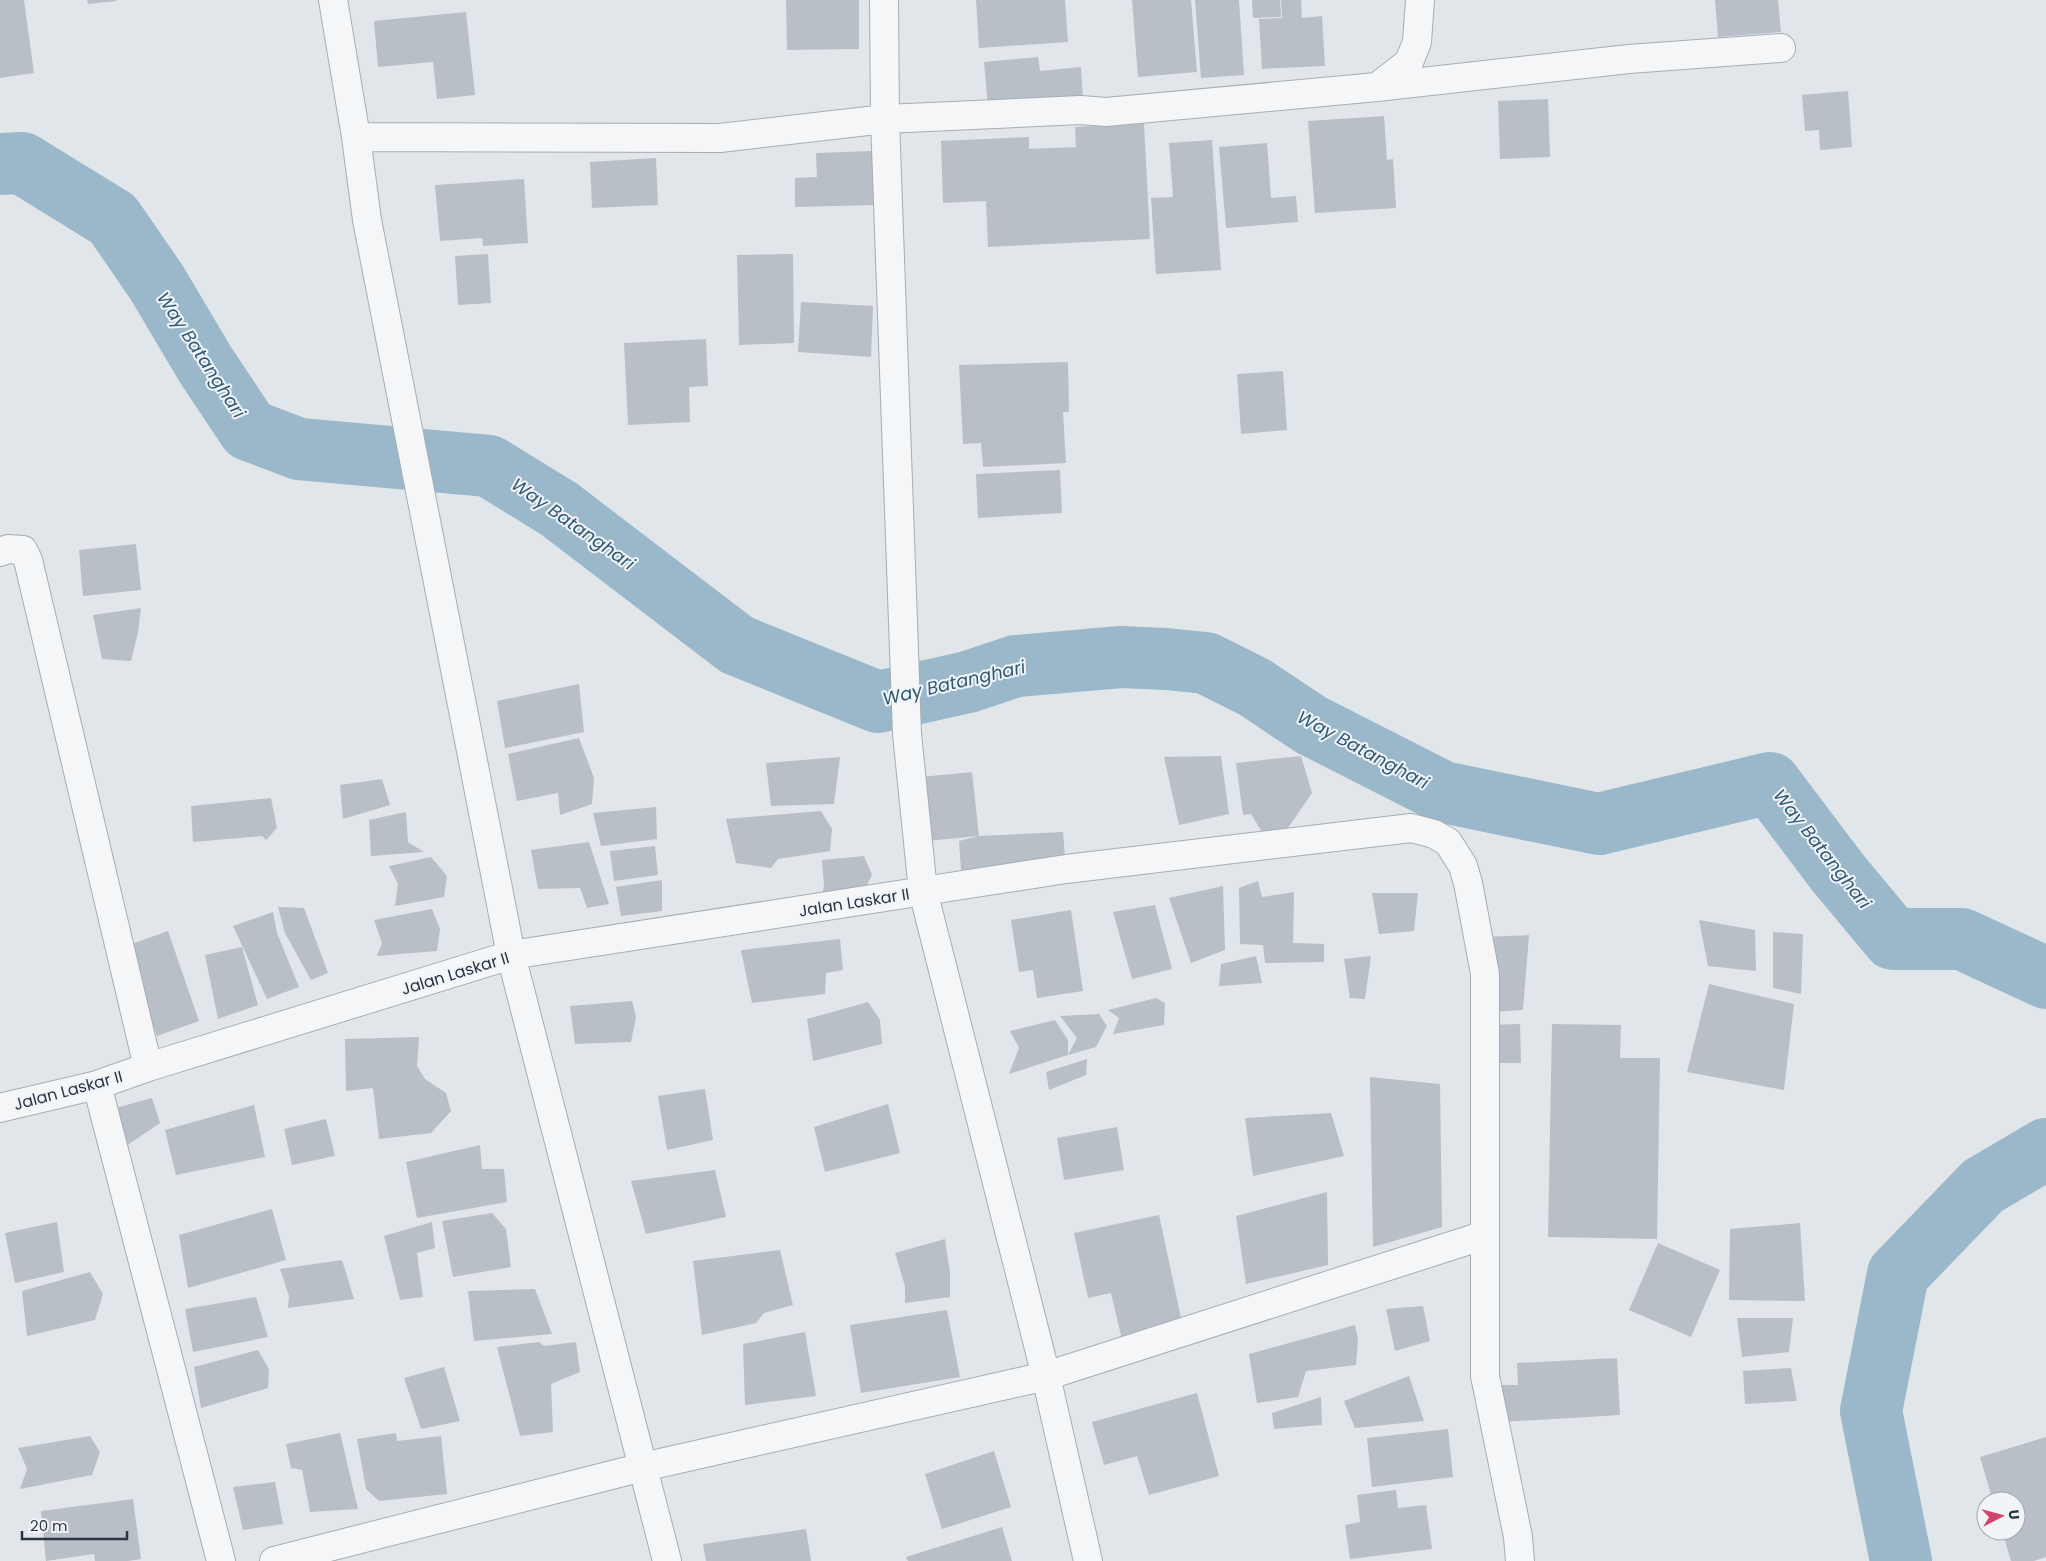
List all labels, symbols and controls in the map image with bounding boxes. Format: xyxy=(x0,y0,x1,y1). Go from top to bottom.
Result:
water label: Way Batanghari xyxy=(151,287,252,423)
water label: Way Batanghari xyxy=(506,472,641,576)
water label: Way Batanghari xyxy=(880,654,1028,711)
water label: Way Batanghari xyxy=(1293,704,1434,795)
water label: Way Batanghari xyxy=(1768,784,1877,914)
street label: Jalan Laskar II xyxy=(797,882,911,923)
street label: Jalan Laskar II xyxy=(398,946,512,1001)
street label: Jalan Laskar II xyxy=(11,1065,125,1116)
north arrow xyxy=(1976,1491,2026,1541)
scale bar xyxy=(22,1508,128,1540)
text: U xyxy=(2003,1509,2024,1521)
text: 20 m xyxy=(30,1515,68,1536)

